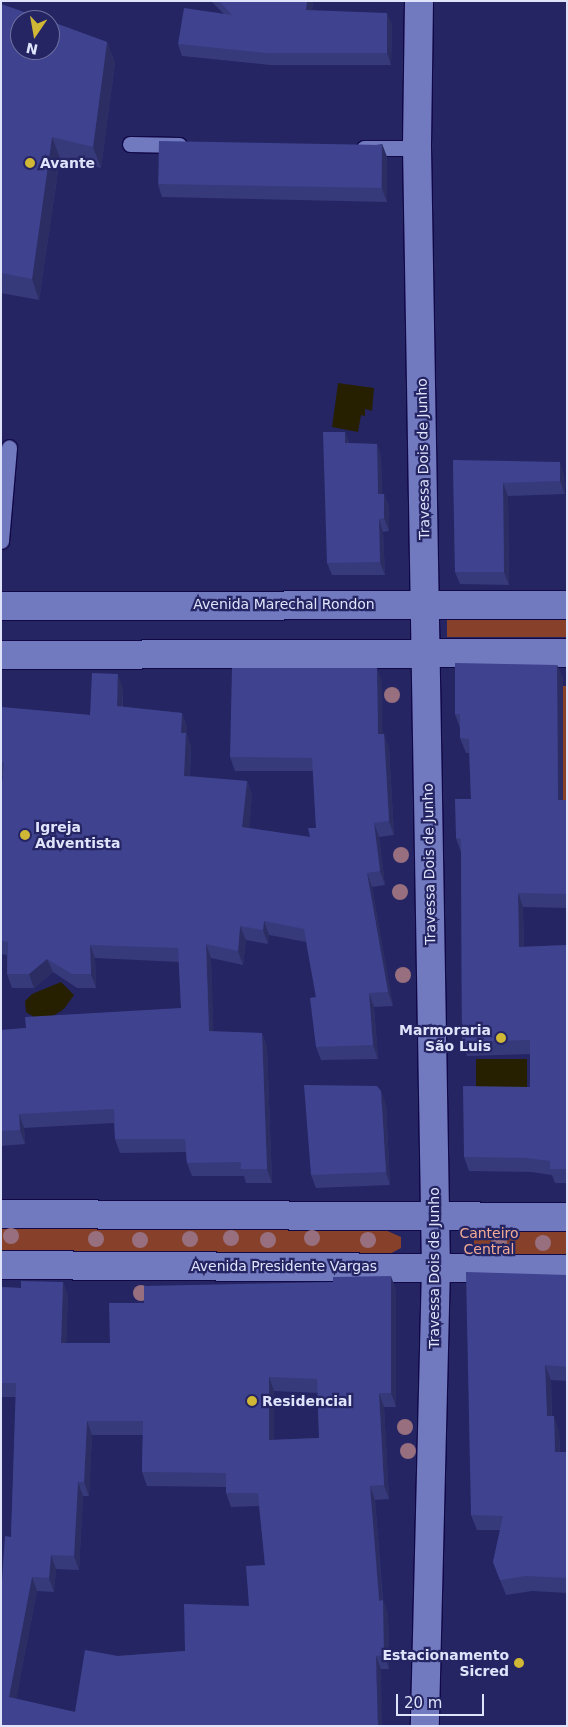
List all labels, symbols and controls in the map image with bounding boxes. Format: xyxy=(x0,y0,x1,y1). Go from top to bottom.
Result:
north arrow xyxy=(10,10,60,60)
text: N xyxy=(25,40,39,58)
place label: Avante xyxy=(40,155,95,171)
marker: Avante xyxy=(24,157,36,169)
street label: Travessa Dois de Junho xyxy=(413,378,433,540)
street label: Avenida Marechal Rondon xyxy=(193,596,375,612)
street label: Travessa Dois de Junho xyxy=(419,783,439,945)
place label: Igreja Adventista xyxy=(35,819,120,852)
marker: Igreja Adventista xyxy=(19,829,31,841)
place label: Marmoraria São Luis xyxy=(399,1022,491,1054)
marker: Marmoraria São Luis xyxy=(495,1032,507,1044)
street label: Travessa Dois de Junho xyxy=(426,1187,442,1349)
park label: Canteiro Central xyxy=(459,1225,519,1258)
street label: Avenida Presidente Vargas xyxy=(191,1258,377,1274)
place label: Residencial xyxy=(262,1393,352,1409)
marker: Residencial xyxy=(246,1395,258,1407)
place label: Estacionamento Sicred xyxy=(382,1647,509,1680)
marker: Estacionamento Sicred xyxy=(513,1657,525,1669)
scale bar xyxy=(398,1684,486,1716)
text: 20 m xyxy=(404,1694,442,1712)

